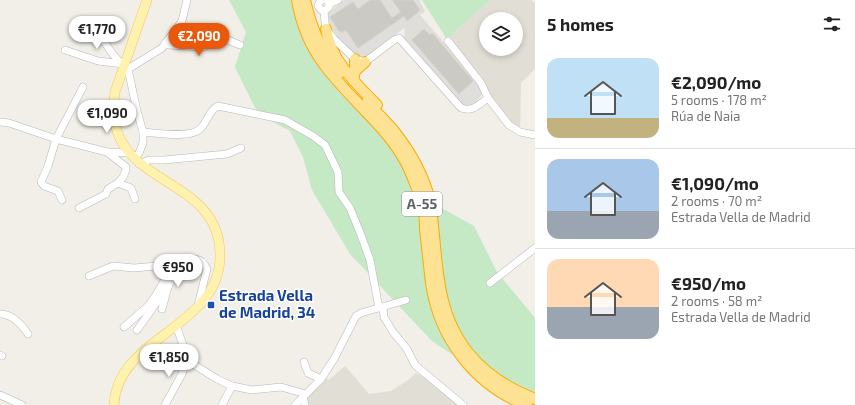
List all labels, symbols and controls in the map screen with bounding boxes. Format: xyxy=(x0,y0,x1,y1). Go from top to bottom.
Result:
map controls xyxy=(479,12,523,56)
button: layers xyxy=(479,12,523,56)
icon: filters xyxy=(821,13,843,35)
text: 5 homes xyxy=(547,14,614,34)
pin: €1,770 xyxy=(64,16,130,50)
text: €1,770 xyxy=(78,21,116,37)
pin: €2,090 xyxy=(166,23,232,57)
text: €2,090 xyxy=(177,28,221,44)
text: €2,090/mo xyxy=(671,72,761,92)
icon: home xyxy=(579,74,627,122)
text: 5 rooms · 178 m² xyxy=(671,92,767,108)
pin: €1,090 xyxy=(74,100,140,134)
text: €1,090 xyxy=(86,105,128,121)
text: Rúa de Naia xyxy=(671,108,740,124)
text: €1,090/mo xyxy=(671,173,759,193)
icon: home xyxy=(579,175,627,223)
road number: A-55 xyxy=(402,192,442,216)
text: 2 rooms · 70 m² xyxy=(671,193,762,209)
text: Estrada Vella de Madrid xyxy=(671,209,811,225)
pin: €950 xyxy=(154,254,202,288)
text: €950 xyxy=(162,259,194,275)
text: €950/mo xyxy=(671,273,746,293)
icon: home xyxy=(579,275,627,323)
place label: Estrada Vella de Madrid, 34 xyxy=(219,286,316,321)
text: 2 rooms · 58 m² xyxy=(671,293,762,309)
marker: Estrada Vella de Madrid, 34 xyxy=(206,300,216,310)
text: Estrada Vella de Madrid xyxy=(671,309,811,325)
pin: €1,850 xyxy=(136,344,202,378)
text: €1,850 xyxy=(149,349,189,365)

